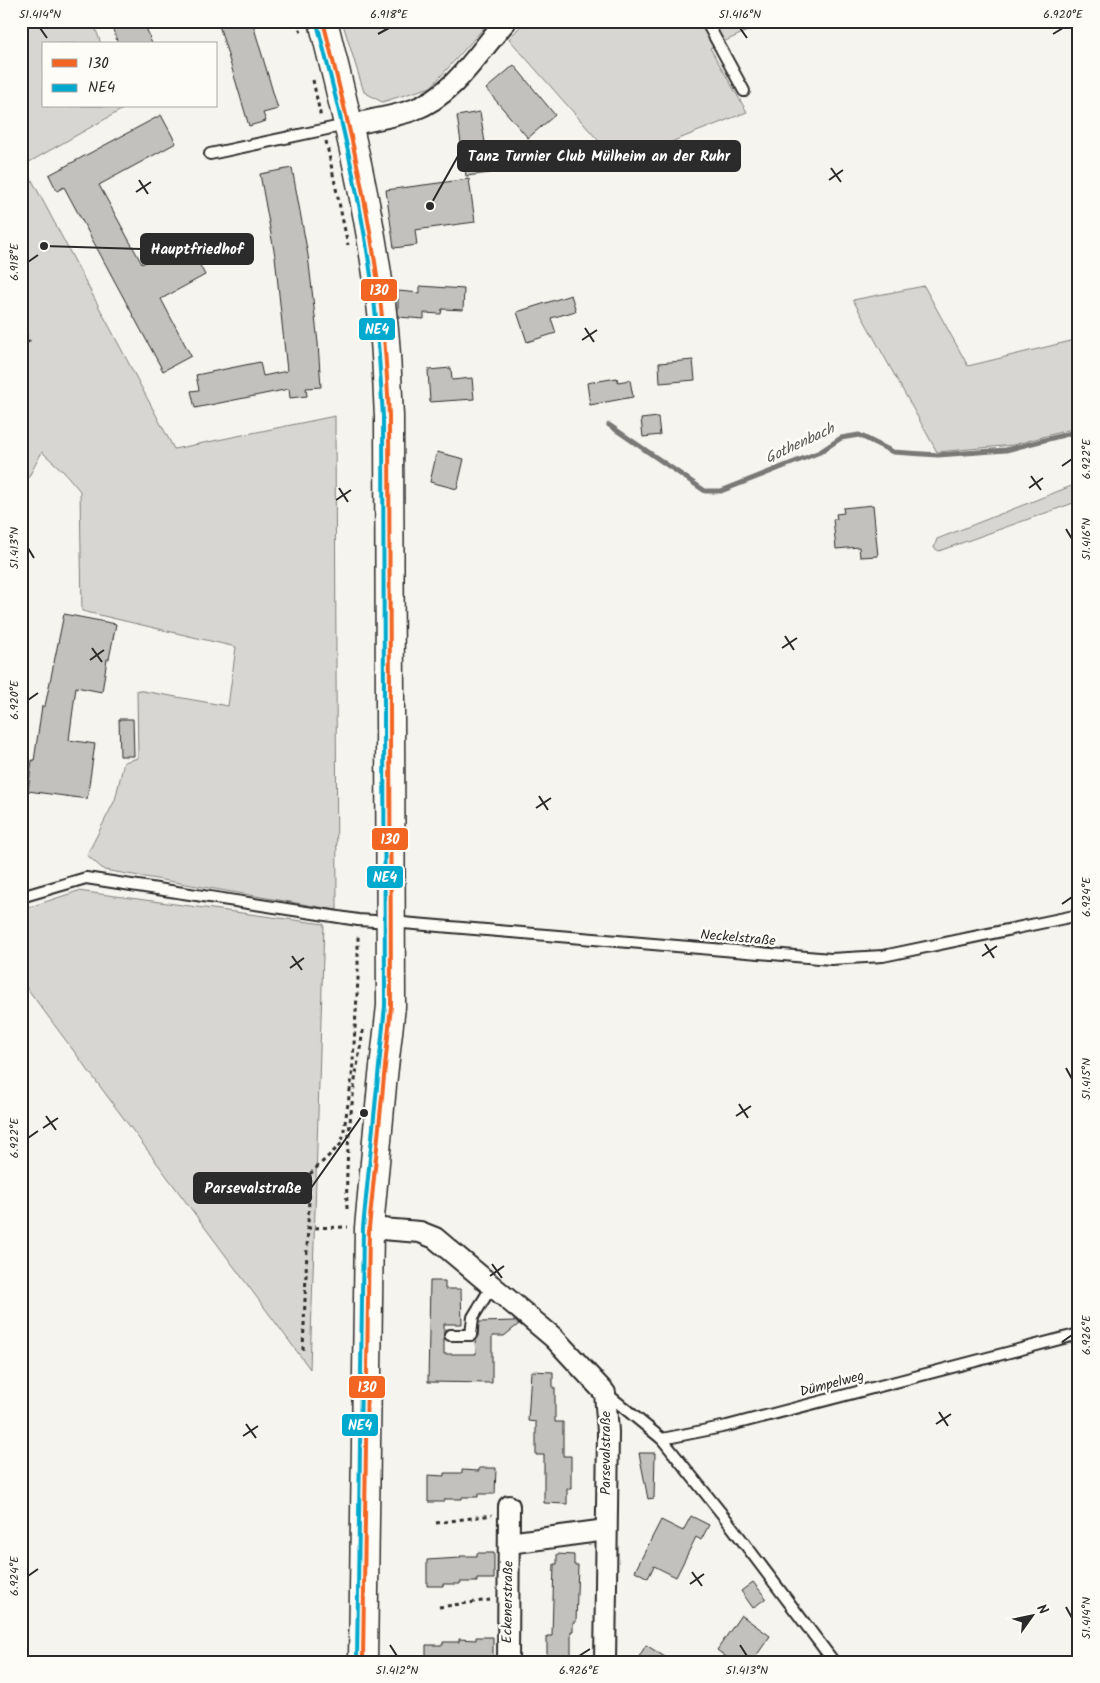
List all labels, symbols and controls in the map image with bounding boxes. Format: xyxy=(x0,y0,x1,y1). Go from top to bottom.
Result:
text: 51.414°N xyxy=(19,5,61,24)
text: 6.918°E xyxy=(370,5,409,24)
text: 51.416°N xyxy=(719,5,761,24)
text: 6.920°E xyxy=(1043,5,1084,24)
legend xyxy=(42,42,218,108)
text: 130 xyxy=(88,52,109,76)
text: NE4 xyxy=(88,76,115,100)
callout: Tanz Turnier Club Mülheim an der Ruhr xyxy=(458,141,740,171)
text: Tanz Turnier Club Mülheim an der Ruhr xyxy=(468,145,731,169)
callout: Hauptfriedhof xyxy=(141,234,253,264)
text: Hauptfriedhof xyxy=(151,238,245,262)
text: 6.918°E xyxy=(5,242,24,281)
line badge: 130 xyxy=(360,278,398,302)
text: 130 xyxy=(369,280,389,302)
line badge: NE4 xyxy=(358,317,396,341)
text: NE4 xyxy=(365,319,389,341)
water label: Gothenbach xyxy=(761,417,840,471)
text: 6.922°E xyxy=(1077,438,1096,479)
text: 51.416°N xyxy=(1077,518,1096,560)
text: 51.413°N xyxy=(5,527,24,569)
text: 6.920°E xyxy=(5,679,24,720)
line badge: 130 xyxy=(371,827,409,851)
text: 130 xyxy=(380,829,400,851)
line badge: NE4 xyxy=(366,865,404,889)
text: NE4 xyxy=(373,867,397,889)
text: 6.924°E xyxy=(1077,876,1096,917)
street label: Neckelstraße xyxy=(699,924,777,952)
text: 51.415°N xyxy=(1077,1058,1096,1100)
text: 6.922°E xyxy=(5,1117,24,1158)
callout: Parsevalstraße xyxy=(194,1173,311,1203)
text: Parsevalstraße xyxy=(205,1177,302,1201)
text: 6.926°E xyxy=(1077,1314,1096,1355)
street label: Dümpelweg xyxy=(797,1365,867,1403)
line badge: 130 xyxy=(348,1375,386,1399)
text: 130 xyxy=(357,1377,377,1399)
street label: Parsevalstraße xyxy=(595,1410,617,1495)
line badge: NE4 xyxy=(341,1413,379,1437)
text: NE4 xyxy=(348,1415,372,1437)
text: 6.924°E xyxy=(5,1555,24,1596)
street label: Eckenerstraße xyxy=(496,1560,520,1644)
north arrow xyxy=(1008,1590,1058,1640)
text: 51.414°N xyxy=(1077,1597,1096,1639)
text: N xyxy=(1030,1600,1054,1619)
text: 51.412°N xyxy=(376,1661,418,1680)
text: 6.926°E xyxy=(559,1661,600,1680)
text: 51.413°N xyxy=(726,1661,768,1680)

